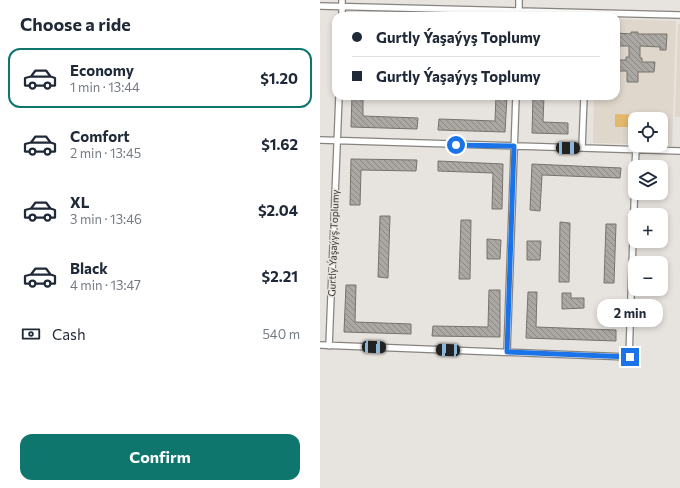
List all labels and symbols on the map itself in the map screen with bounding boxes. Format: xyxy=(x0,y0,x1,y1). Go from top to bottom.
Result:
route start xyxy=(447,136,465,154)
car xyxy=(556,142,580,154)
street label: Gurtly Ýaşaýyş Toplumy xyxy=(325,189,341,297)
callout: 2 min xyxy=(597,299,663,327)
car xyxy=(362,341,386,353)
car xyxy=(436,344,460,356)
route end xyxy=(621,348,639,366)

